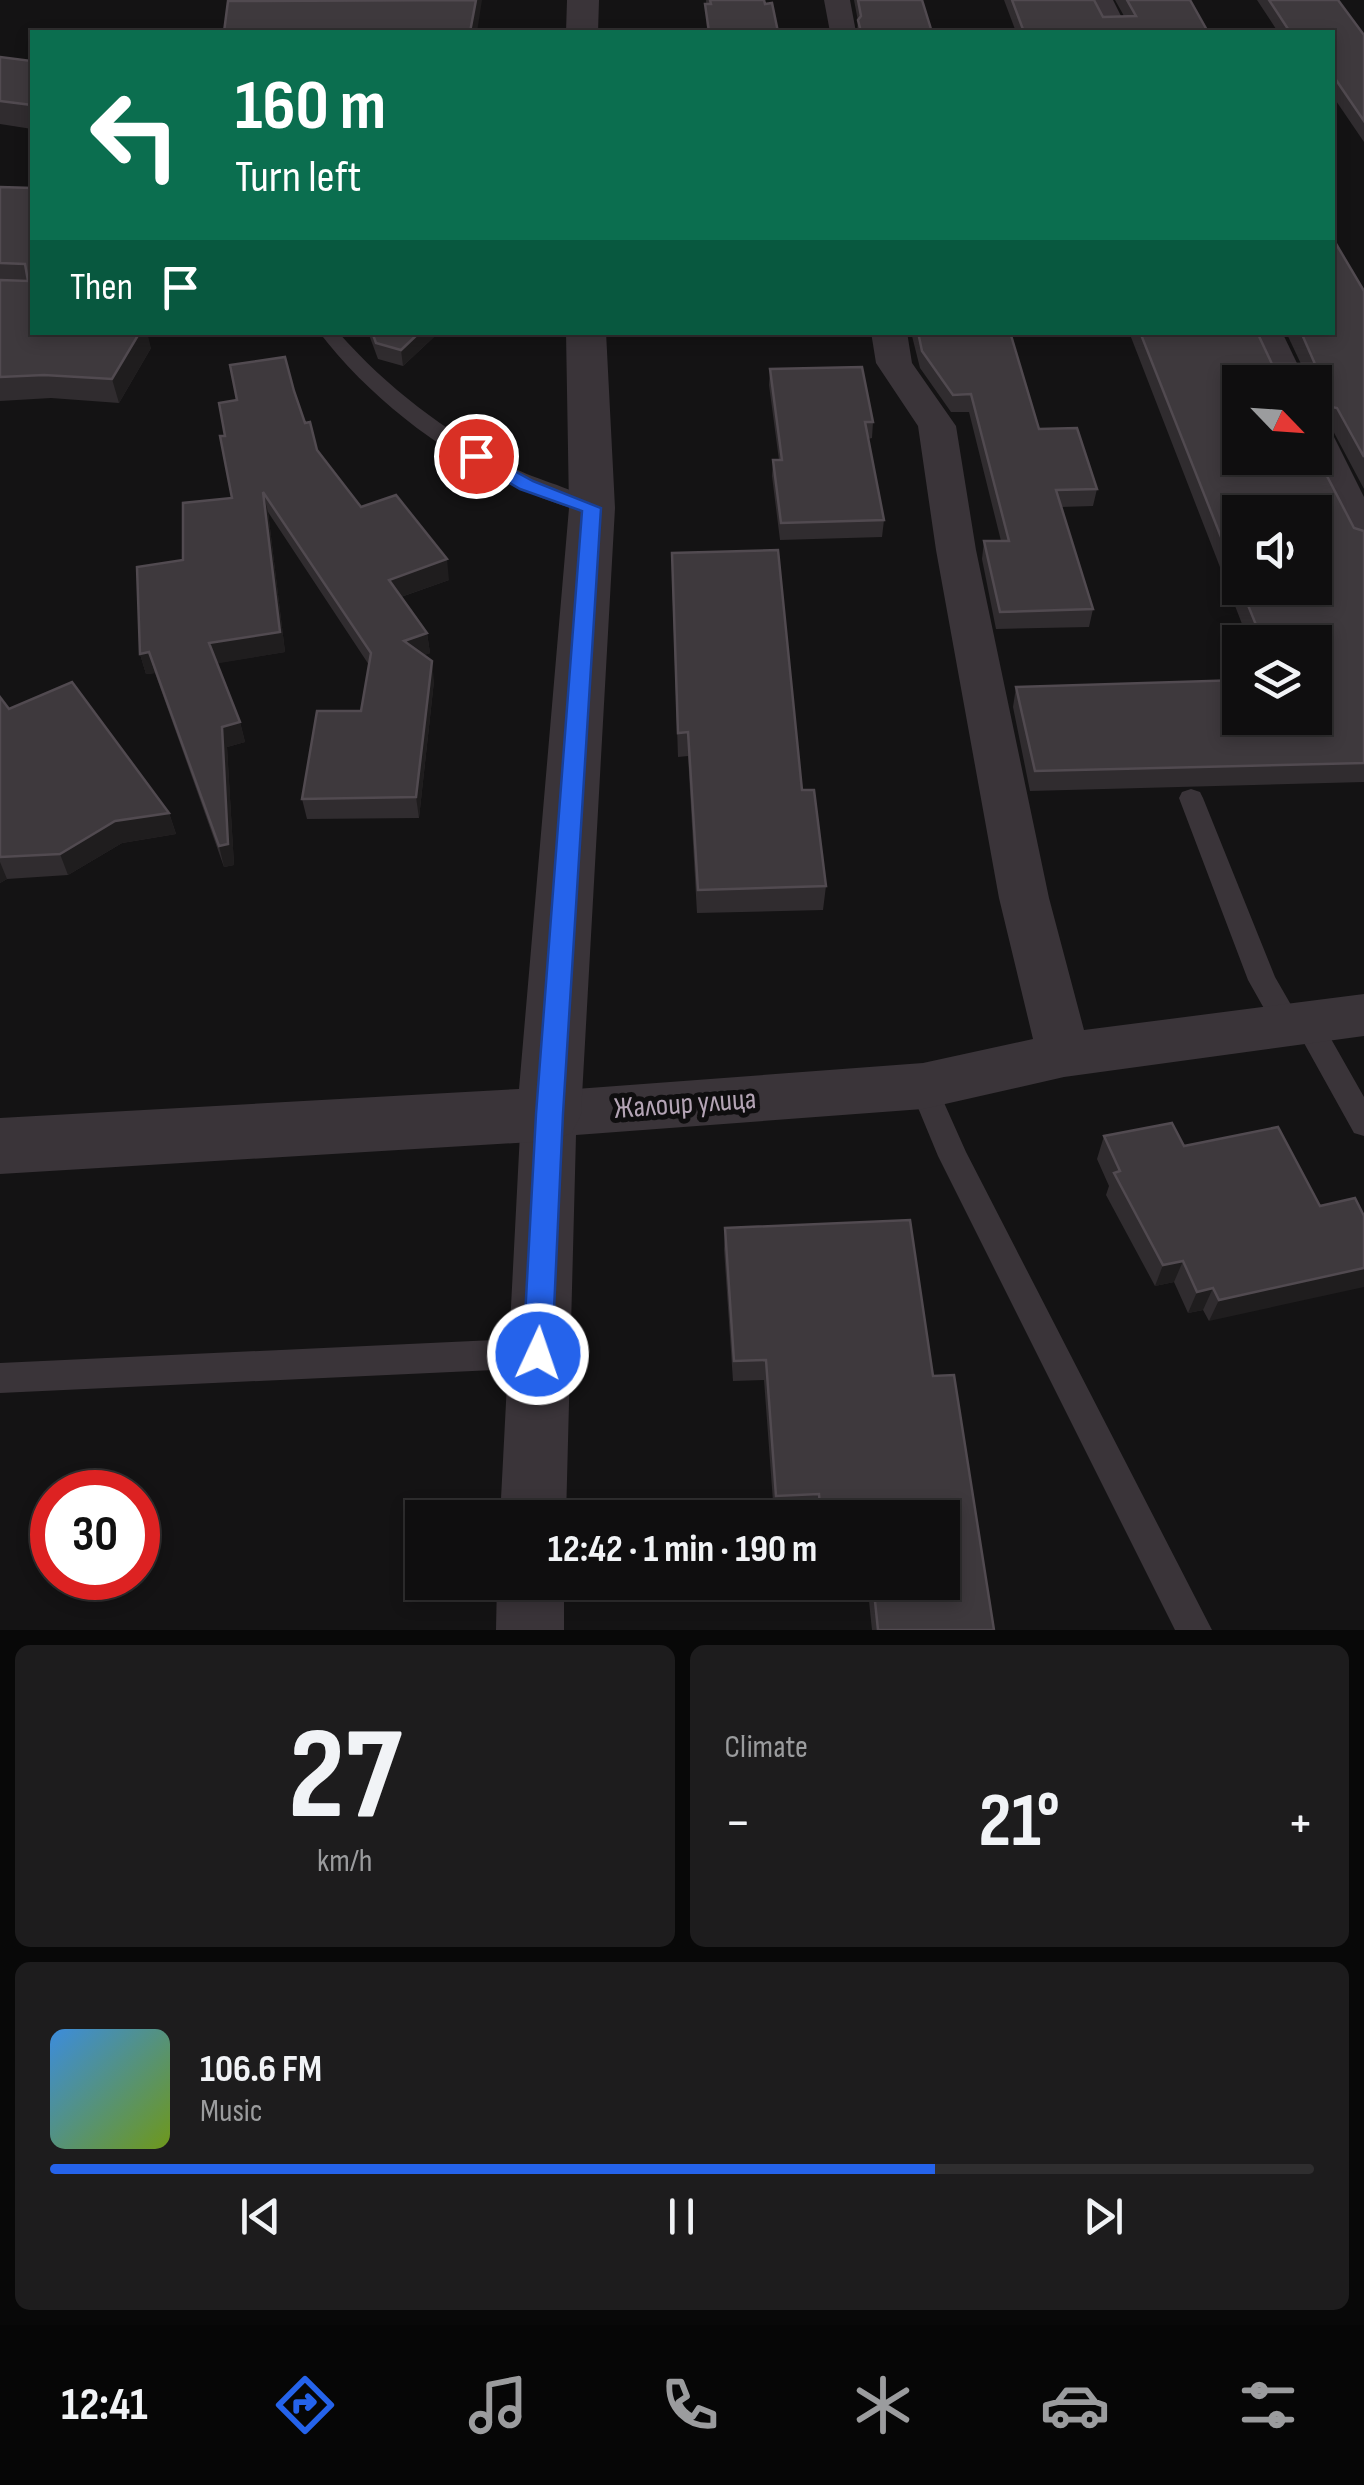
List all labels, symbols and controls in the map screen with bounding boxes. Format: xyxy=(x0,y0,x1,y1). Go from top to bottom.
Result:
text: 160 m xyxy=(235,65,386,149)
icon: left xyxy=(70,70,200,200)
text: Turn left xyxy=(235,150,361,205)
icon: arrive xyxy=(153,260,208,315)
text: Then xyxy=(70,265,133,310)
north arrow xyxy=(1222,365,1332,475)
map controls xyxy=(1222,365,1332,735)
pin xyxy=(434,414,519,499)
icon: arrive xyxy=(449,429,504,484)
button: sound xyxy=(1222,495,1332,605)
button: layers xyxy=(1222,625,1332,735)
street label: Жалоир улица xyxy=(613,1081,757,1127)
position arrow xyxy=(486,1302,590,1406)
speed limit sign: 30 xyxy=(30,1470,160,1600)
text: 12:42 · 1 min · 190 m xyxy=(548,1527,817,1572)
text: 27 xyxy=(288,1699,402,1855)
text: Climate xyxy=(725,1728,808,1767)
text: 21° xyxy=(979,1777,1060,1868)
text: − xyxy=(725,1790,751,1857)
text: + xyxy=(1287,1790,1314,1857)
text: km/h xyxy=(317,1842,372,1881)
text: 106.6 FM xyxy=(200,2047,322,2092)
text: Music xyxy=(200,2092,263,2131)
icon: previous xyxy=(233,2189,288,2244)
icon: pause xyxy=(654,2189,709,2244)
icon: next xyxy=(1076,2189,1131,2244)
icon: directions xyxy=(270,2370,340,2440)
icon: music xyxy=(463,2370,533,2440)
icon: phone xyxy=(655,2370,725,2440)
icon: climate xyxy=(848,2370,918,2440)
icon: car xyxy=(1040,2370,1110,2440)
icon: filters xyxy=(1233,2370,1303,2440)
text: 12:41 xyxy=(61,2378,148,2433)

